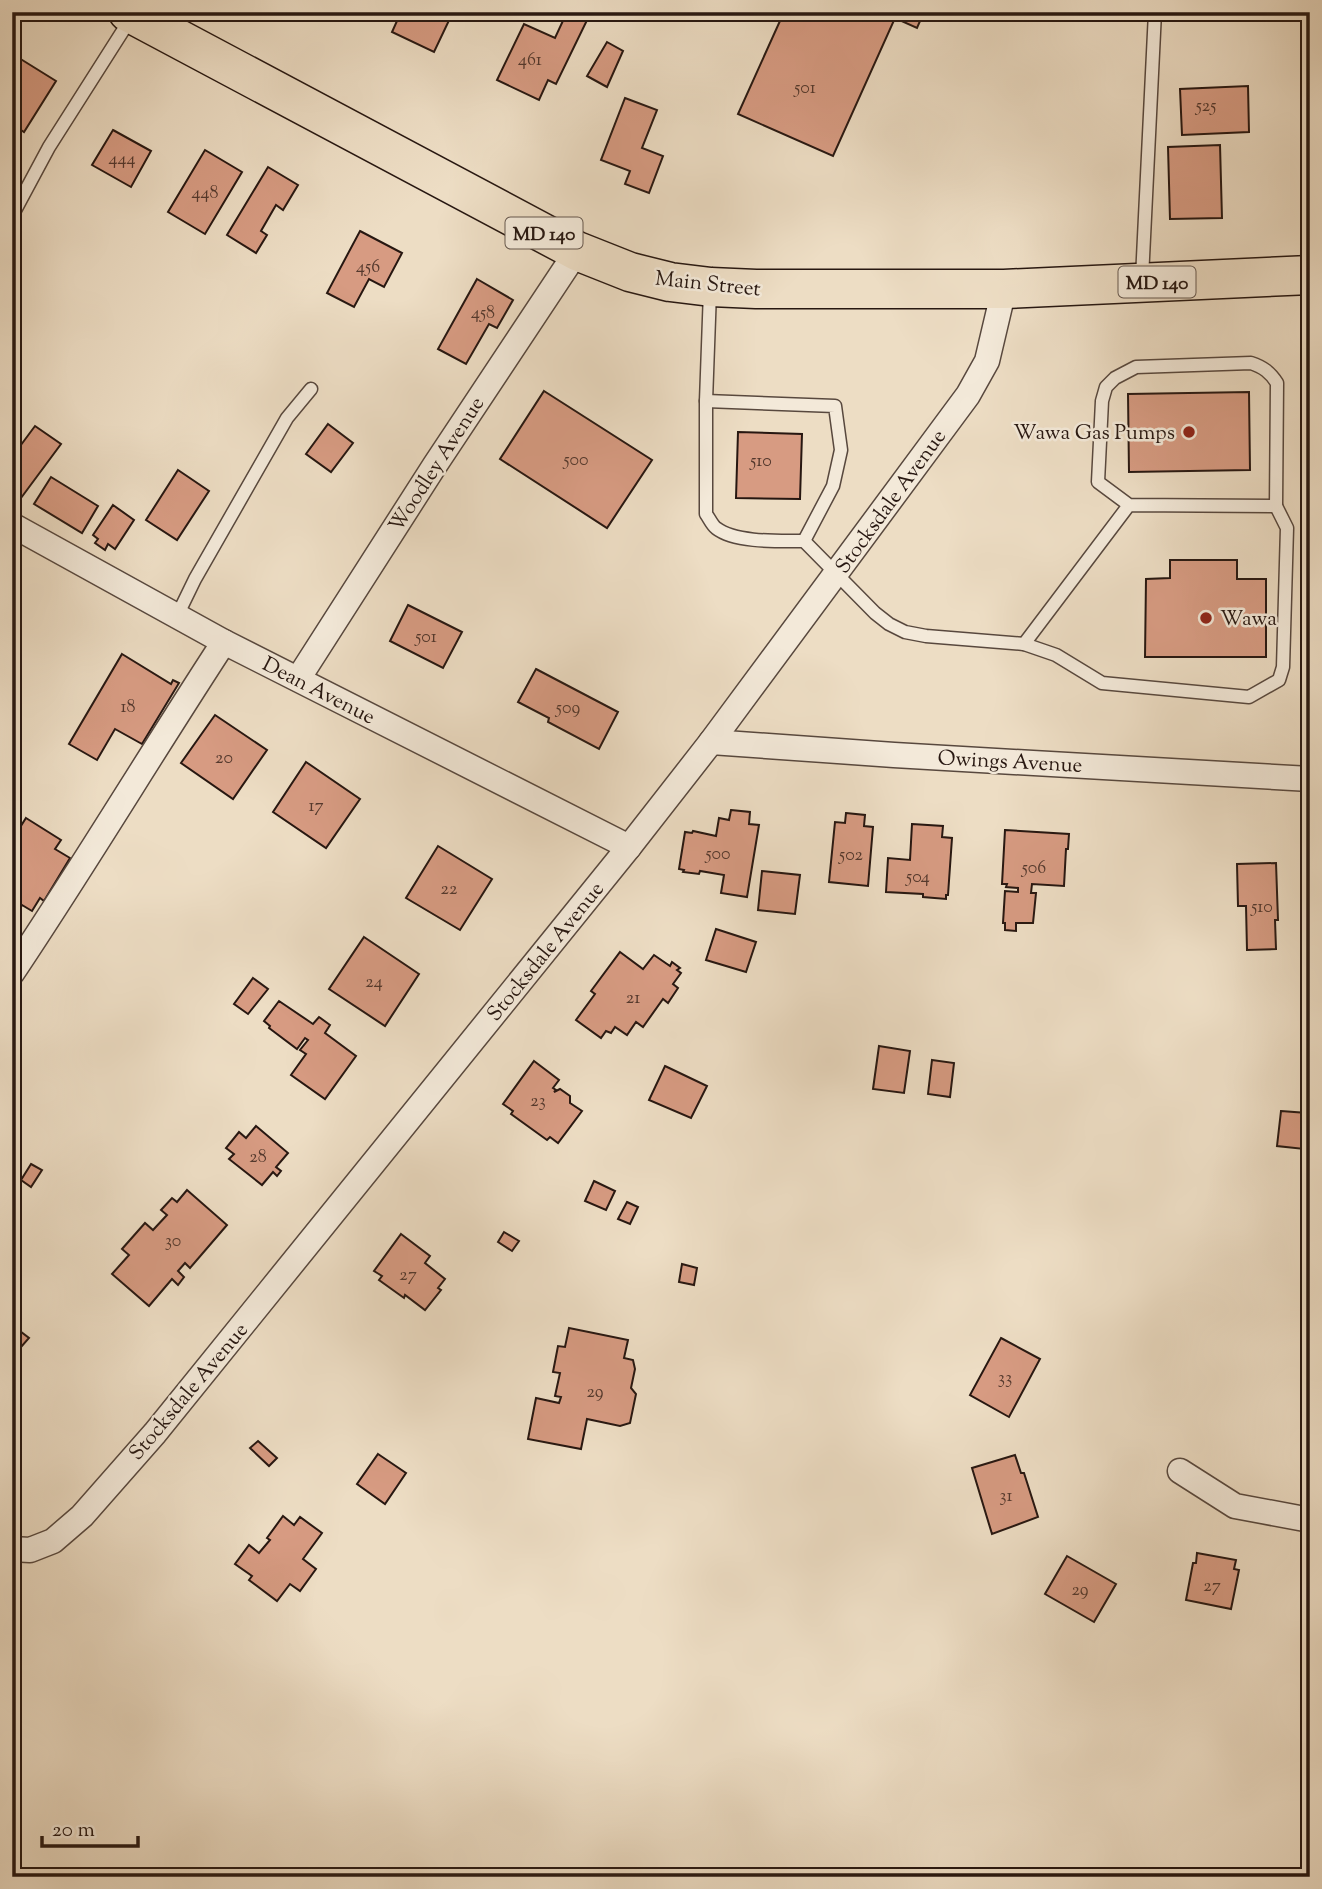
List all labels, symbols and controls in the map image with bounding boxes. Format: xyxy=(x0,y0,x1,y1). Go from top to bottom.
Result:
house number: 461 xyxy=(518,48,542,74)
house number: 501 xyxy=(793,76,816,102)
house number: 525 xyxy=(1195,94,1216,120)
house number: 444 xyxy=(108,147,136,173)
house number: 448 xyxy=(191,181,219,207)
road number: MD 140 xyxy=(505,218,582,248)
house number: 456 xyxy=(356,255,380,281)
street label: Main Street xyxy=(653,265,762,305)
road number: MD 140 xyxy=(1118,266,1196,298)
house number: 458 xyxy=(471,301,495,327)
street label: Woodley Avenue xyxy=(383,391,493,539)
place label: Wawa Gas Pumps xyxy=(1013,419,1175,449)
street label: Stocksdale Avenue xyxy=(829,424,954,581)
marker: Wawa Gas Pumps xyxy=(1181,424,1197,440)
house number: 500 xyxy=(562,448,589,474)
house number: 510 xyxy=(749,449,772,475)
place label: Wawa xyxy=(1220,605,1277,635)
marker: Wawa xyxy=(1198,610,1214,626)
house number: 501 xyxy=(414,625,437,651)
street label: Dean Avenue xyxy=(256,650,380,733)
house number: 18 xyxy=(120,695,136,721)
house number: 509 xyxy=(555,696,580,722)
street label: Owings Avenue xyxy=(937,744,1083,782)
house number: 20 xyxy=(215,746,233,772)
house number: 17 xyxy=(308,794,324,820)
house number: 500 xyxy=(704,842,731,868)
house number: 502 xyxy=(838,843,864,869)
house number: 506 xyxy=(1021,856,1046,882)
house number: 504 xyxy=(905,865,930,891)
street label: Stocksdale Avenue xyxy=(481,876,612,1028)
house number: 22 xyxy=(441,877,458,903)
house number: 510 xyxy=(1250,895,1273,921)
house number: 24 xyxy=(365,970,383,996)
house number: 21 xyxy=(626,986,640,1012)
house number: 23 xyxy=(530,1089,546,1115)
house number: 28 xyxy=(249,1145,267,1171)
house number: 30 xyxy=(165,1229,181,1255)
house number: 27 xyxy=(399,1263,417,1289)
street label: Stocksdale Avenue xyxy=(123,1317,256,1468)
house number: 33 xyxy=(998,1366,1012,1392)
house number: 29 xyxy=(586,1380,604,1406)
house number: 31 xyxy=(999,1484,1013,1510)
house number: 27 xyxy=(1203,1574,1221,1600)
house number: 29 xyxy=(1071,1578,1089,1604)
scale bar xyxy=(42,1805,138,1849)
text: 20 m xyxy=(52,1816,95,1846)

